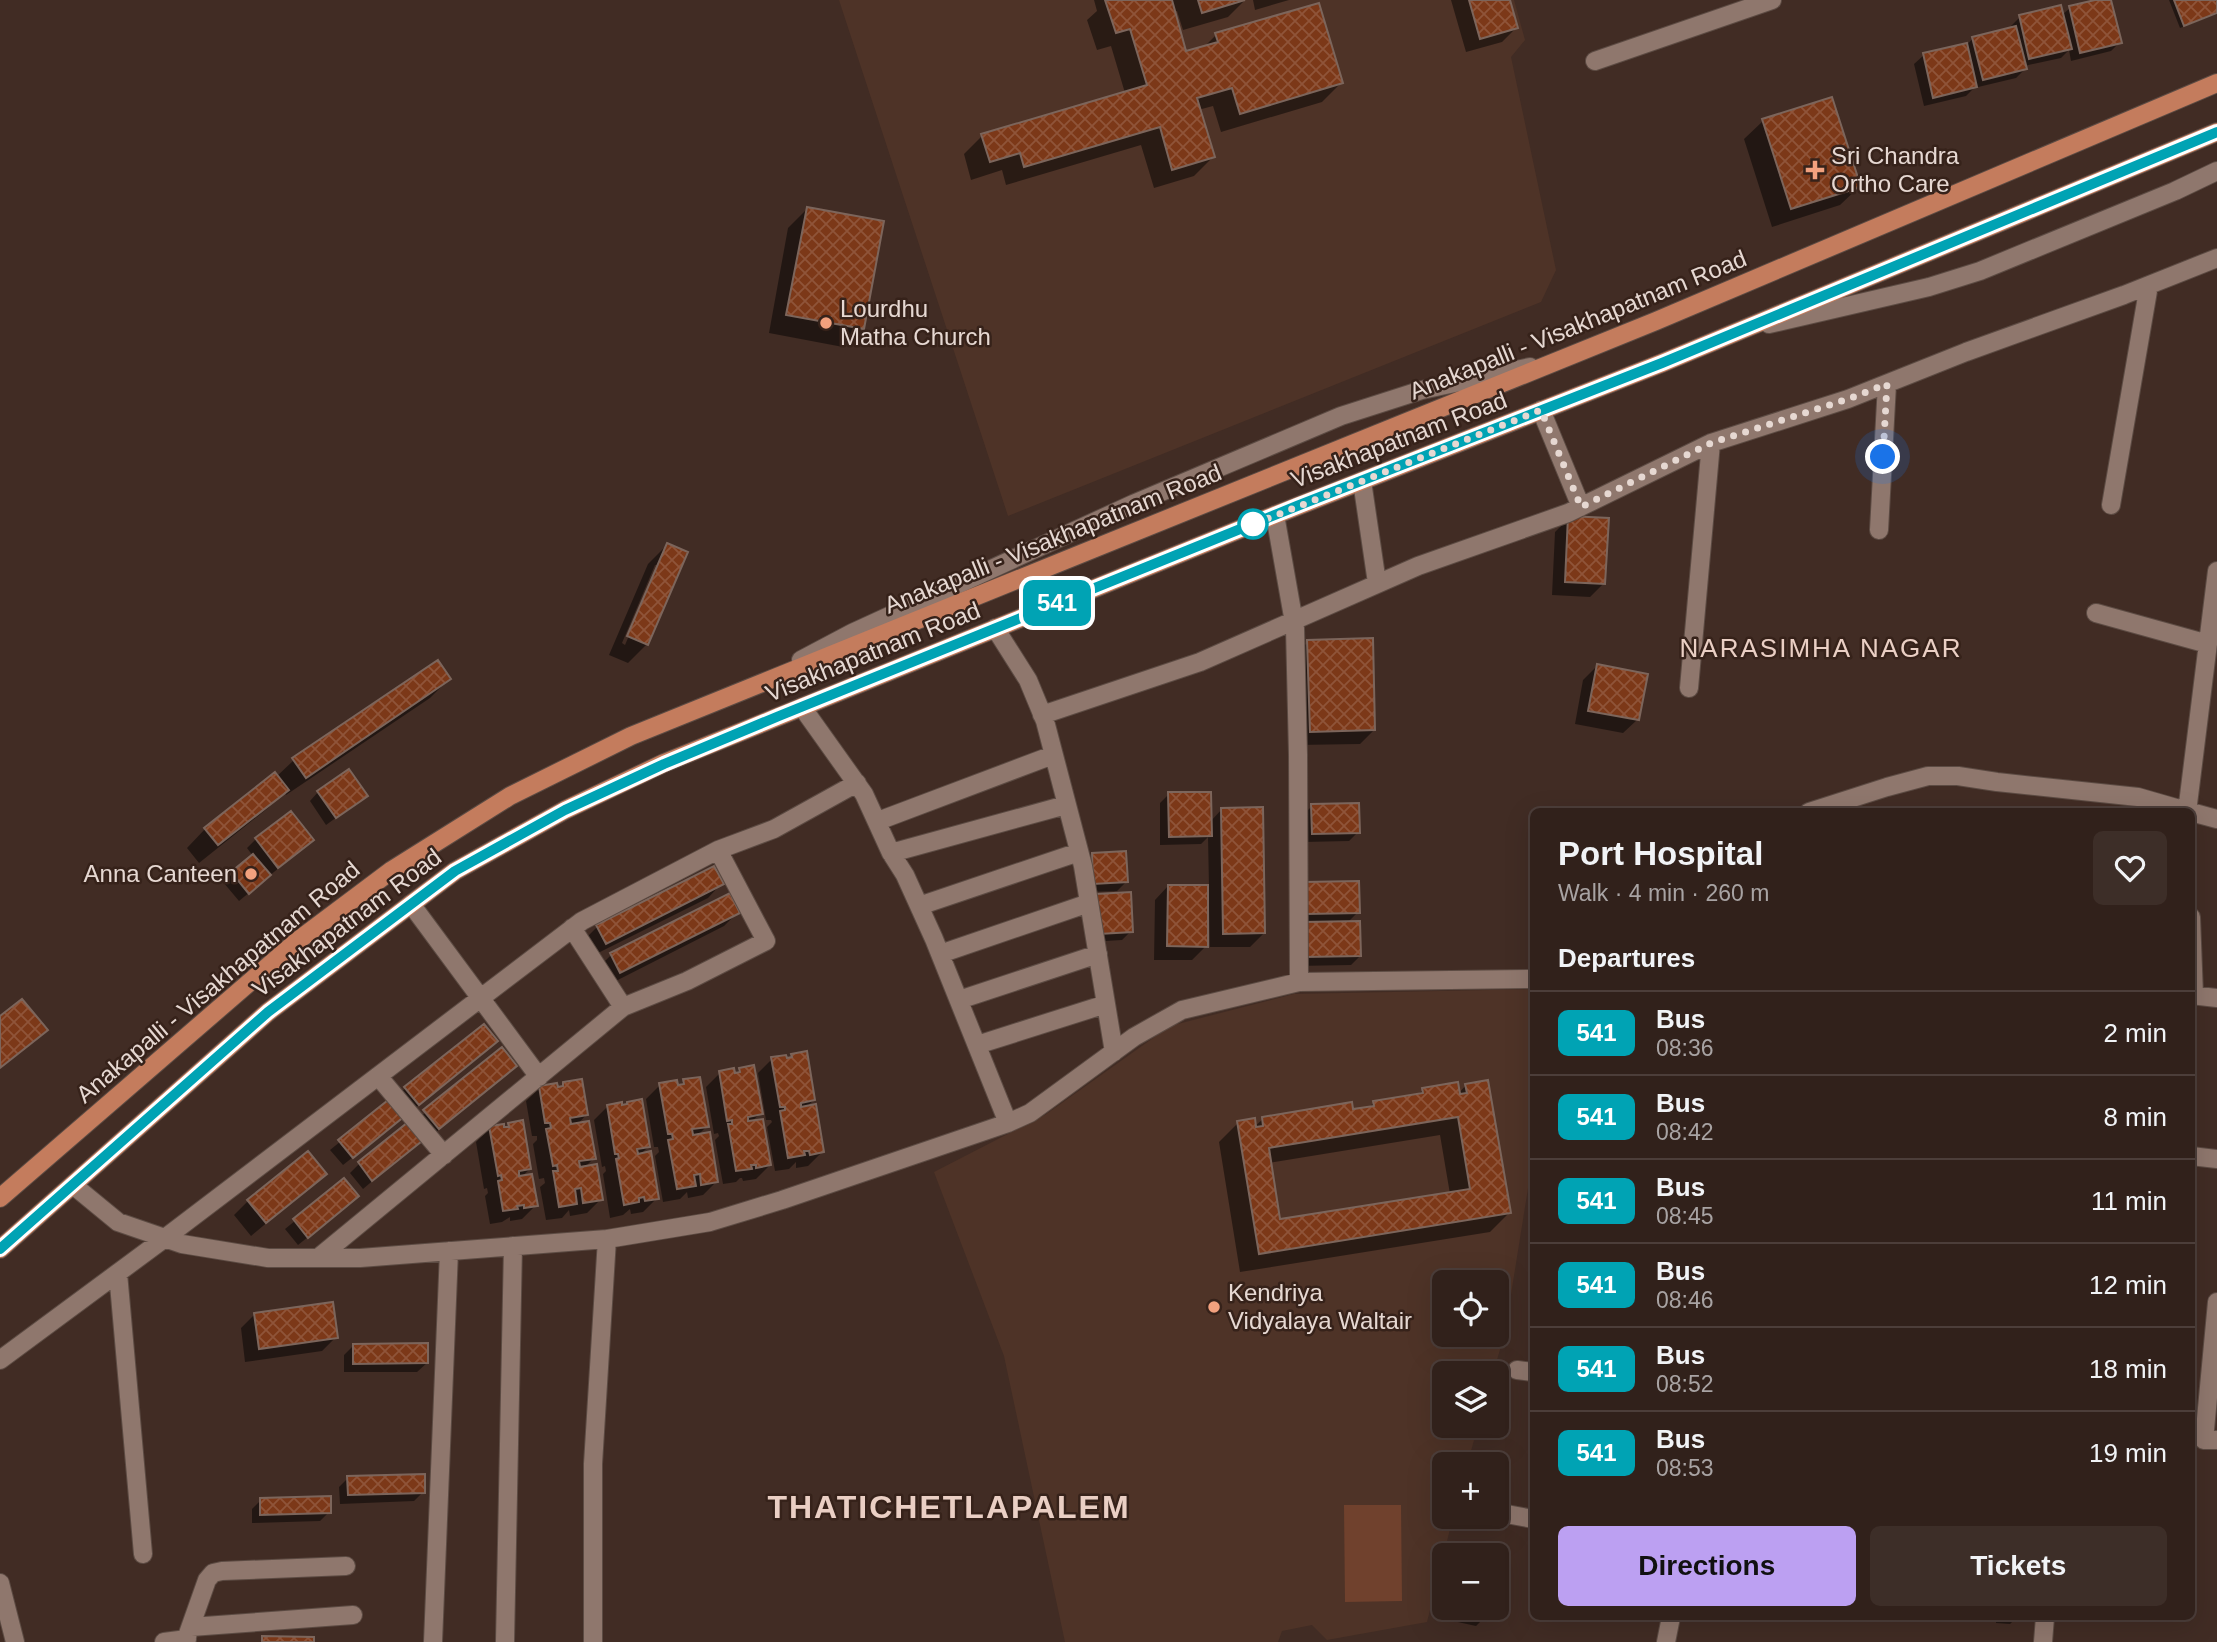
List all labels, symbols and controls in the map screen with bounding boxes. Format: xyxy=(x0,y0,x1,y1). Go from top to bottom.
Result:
place label: Sri Chandra Ortho Care xyxy=(1831,142,1960,197)
marker: Sri Chandra Ortho Care xyxy=(1805,160,1825,180)
street label: Anakapalli - Visakhapatnam Road xyxy=(1405,244,1750,405)
place label: Lourdhu Matha Church xyxy=(840,295,991,350)
marker: Lourdhu Matha Church xyxy=(818,315,834,331)
street label: Visakhapatnam Road xyxy=(1287,386,1511,493)
your location xyxy=(1865,439,1900,474)
street label: Anakapalli - Visakhapatnam Road xyxy=(880,458,1225,619)
unlabelled marker xyxy=(1238,509,1268,539)
line badge: 541 xyxy=(1017,580,1097,626)
text: 541 xyxy=(1037,589,1077,616)
street label: Visakhapatnam Road xyxy=(762,596,984,707)
district label: NARASIMHA NAGAR xyxy=(1680,633,1962,663)
button: heart xyxy=(2093,831,2167,905)
text: Port Hospital xyxy=(1558,835,1763,872)
street label: Visakhapatnam Road xyxy=(247,843,446,1002)
street label: Anakapalli - Visakhapatnam Road xyxy=(71,855,365,1108)
place label: Anna Canteen xyxy=(84,860,237,887)
marker: Anna Canteen xyxy=(243,866,259,882)
text: Walk · 4 min · 260 m xyxy=(1558,880,1769,906)
text: Departures xyxy=(1558,943,1695,973)
text: Bus xyxy=(1656,1004,1705,1034)
text: 2 min xyxy=(2103,1018,2167,1048)
text: 541 xyxy=(1576,1019,1617,1046)
text: 08:36 xyxy=(1656,1035,1714,1061)
text: Bus xyxy=(1656,1088,1705,1118)
text: 8 min xyxy=(2103,1102,2167,1132)
text: 541 xyxy=(1576,1103,1617,1130)
text: 08:42 xyxy=(1656,1119,1714,1145)
text: Bus xyxy=(1656,1172,1705,1202)
text: 11 min xyxy=(2091,1186,2167,1216)
text: 541 xyxy=(1576,1187,1617,1214)
text: 08:45 xyxy=(1656,1203,1714,1229)
text: Bus xyxy=(1656,1256,1705,1286)
map controls xyxy=(1432,1270,1509,1620)
button: locate xyxy=(1432,1270,1509,1347)
text: 12 min xyxy=(2089,1270,2167,1300)
text: 541 xyxy=(1576,1271,1617,1298)
place label: Kendriya Vidyalaya Waltair xyxy=(1228,1279,1412,1334)
text: 08:46 xyxy=(1656,1287,1714,1313)
marker: Kendriya Vidyalaya Waltair xyxy=(1206,1299,1222,1315)
text: Bus xyxy=(1656,1340,1705,1370)
text: 18 min xyxy=(2089,1354,2167,1384)
text: 541 xyxy=(1576,1355,1617,1382)
button: layers xyxy=(1432,1361,1509,1438)
text: 08:52 xyxy=(1656,1371,1714,1397)
text: Bus xyxy=(1656,1424,1705,1454)
text: 19 min xyxy=(2089,1438,2167,1468)
text: 541 xyxy=(1576,1439,1617,1466)
button: + xyxy=(1432,1452,1509,1529)
text: 08:53 xyxy=(1656,1455,1714,1481)
district label: THATICHETLAPALEM xyxy=(767,1489,1131,1525)
button: Directions xyxy=(1558,1526,1856,1606)
button: Tickets xyxy=(1870,1526,2167,1606)
button: − xyxy=(1432,1543,1509,1620)

